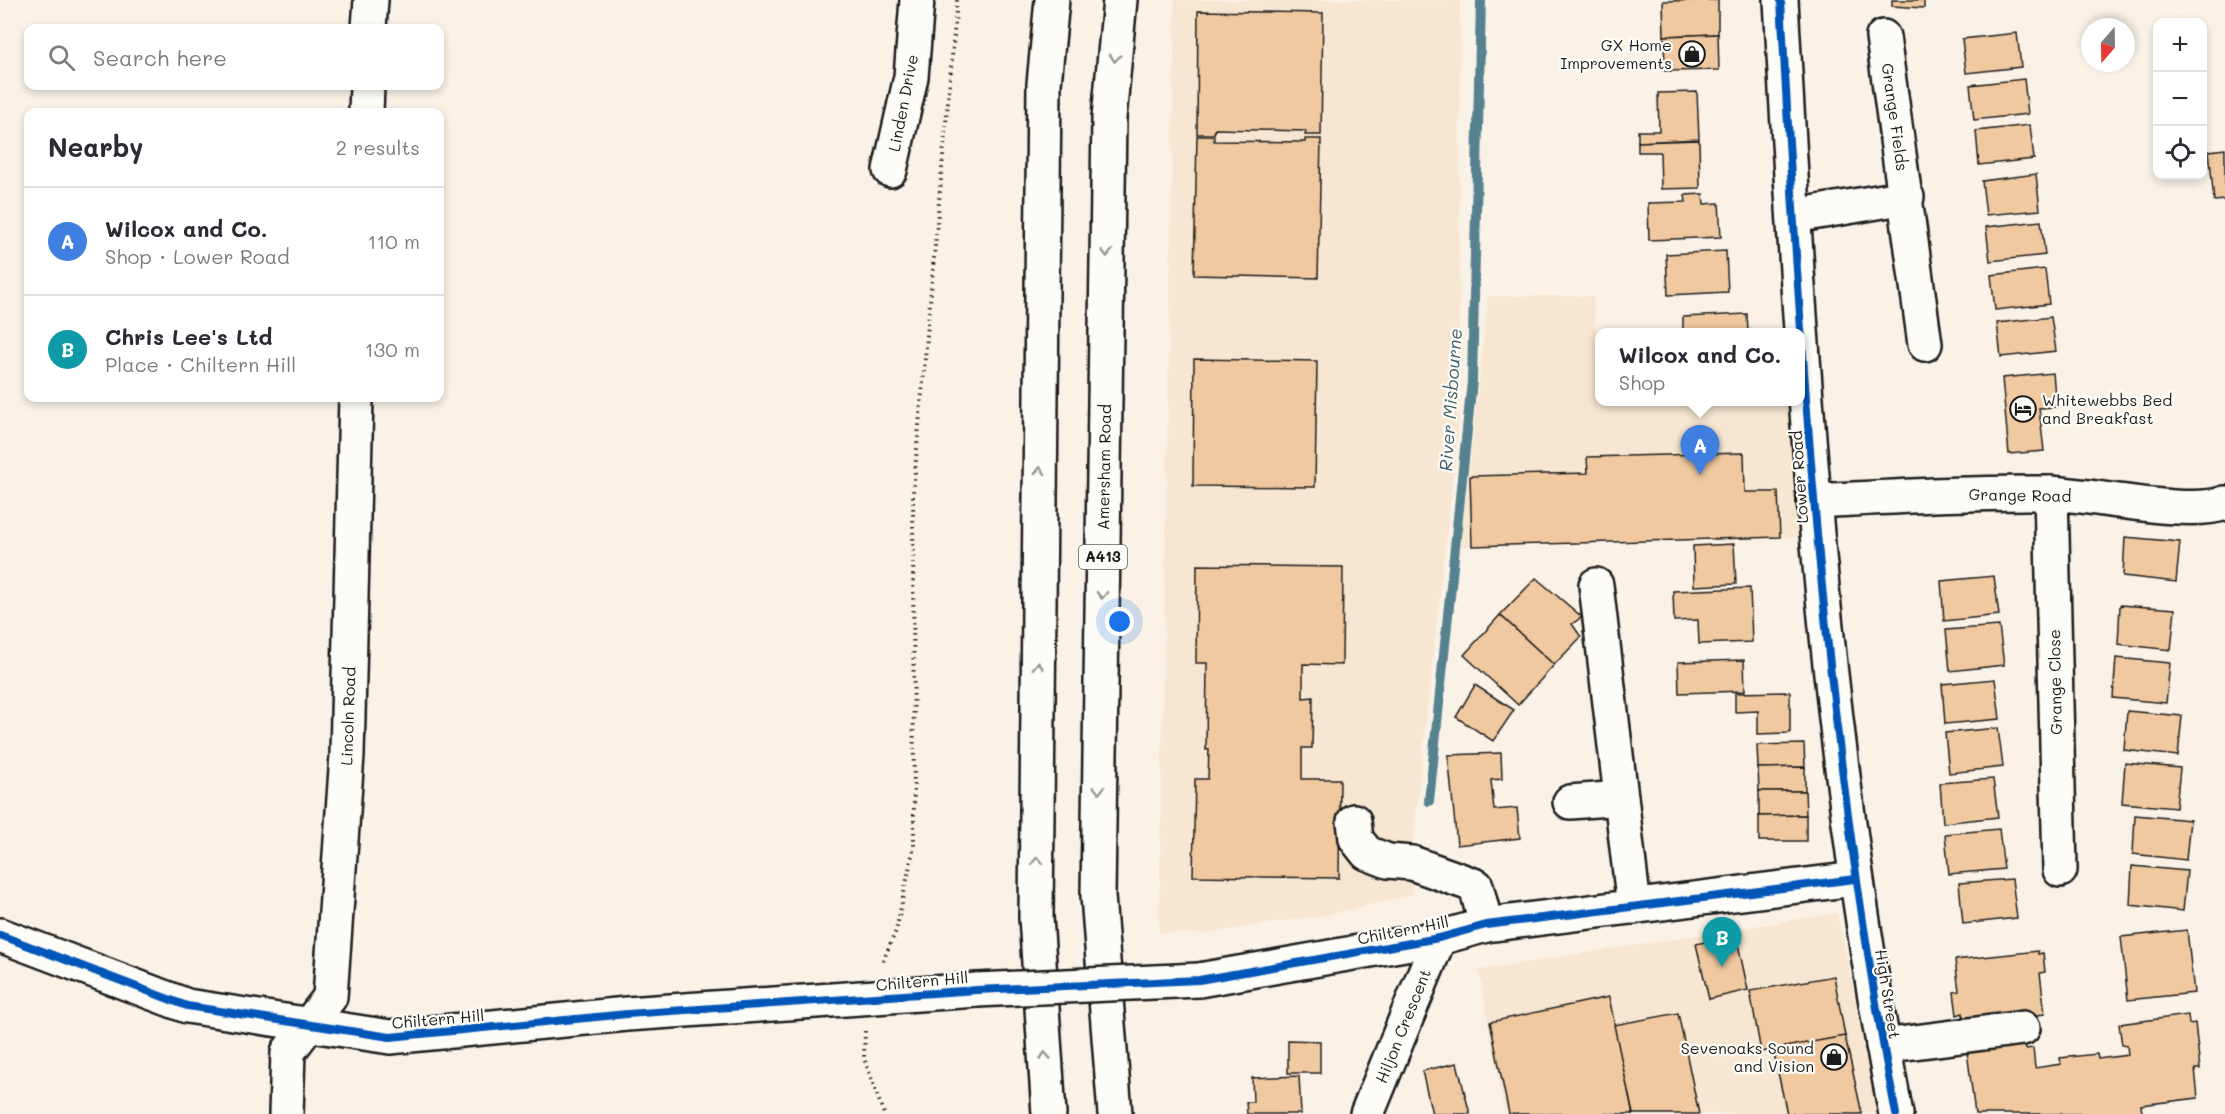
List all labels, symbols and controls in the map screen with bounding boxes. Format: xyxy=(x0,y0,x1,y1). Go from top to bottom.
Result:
north arrow xyxy=(2081,18,2135,72)
map controls xyxy=(2153,18,2207,180)
button: + xyxy=(2153,18,2207,72)
search box xyxy=(24,24,444,90)
place label: GX Home Improvements xyxy=(1560,34,1672,73)
shop icon: GX Home Improvements xyxy=(1677,39,1707,69)
icon: search xyxy=(45,41,78,74)
text: Search here xyxy=(93,43,227,72)
street label: Linden Drive xyxy=(883,53,922,153)
one-way arrow xyxy=(1109,54,1122,63)
street label: Grange Fields xyxy=(1878,62,1913,172)
button: − xyxy=(2153,72,2207,126)
button: locate xyxy=(2153,126,2207,180)
text: Nearby xyxy=(48,130,143,164)
text: 2 results xyxy=(336,134,420,160)
text: Wilcox and Co. xyxy=(105,214,268,243)
text: A xyxy=(61,228,74,254)
text: 110 m xyxy=(367,228,420,254)
text: Shop · Lower Road xyxy=(105,243,290,269)
one-way arrow xyxy=(1101,249,1114,258)
text: Chris Lee's Ltd xyxy=(105,322,272,351)
water label: River Misbourne xyxy=(1433,328,1467,472)
popup xyxy=(1595,328,1805,406)
text: B xyxy=(61,336,74,362)
text: 130 m xyxy=(365,336,420,362)
text: Wilcox and Co. xyxy=(1619,340,1781,369)
text: Place · Chiltern Hill xyxy=(105,351,296,377)
text: Shop xyxy=(1619,369,1665,395)
place label: Whitewebbs Bed and Breakfast xyxy=(2042,389,2173,428)
hotel icon: Whitewebbs Bed and Breakfast xyxy=(2008,394,2038,424)
street label: Amersham Road xyxy=(1092,404,1115,530)
pin: A xyxy=(1680,426,1720,475)
street label: Lower Road xyxy=(1785,430,1812,524)
one-way arrow xyxy=(1034,466,1046,475)
street label: Grange Road xyxy=(1968,483,2072,506)
road number: A413 xyxy=(1079,545,1127,569)
one-way arrow xyxy=(1096,590,1108,599)
your location xyxy=(1105,607,1134,636)
street label: Grange Close xyxy=(2043,629,2066,735)
one-way arrow xyxy=(1032,661,1044,670)
street label: Lincoln Road xyxy=(335,666,360,766)
one-way arrow xyxy=(1093,785,1105,794)
one-way arrow xyxy=(1030,856,1043,865)
street label: Chiltern Hill xyxy=(1355,910,1450,949)
pin: B xyxy=(1702,918,1742,967)
street label: High Street xyxy=(1871,948,1906,1040)
street label: Chiltern Hill xyxy=(875,966,969,995)
street label: Hiljon Crescent xyxy=(1370,966,1435,1086)
street label: Chiltern Hill xyxy=(391,1004,485,1033)
place label: Sevenoaks Sound and Vision xyxy=(1681,1037,1814,1076)
shop icon: Sevenoaks Sound and Vision xyxy=(1819,1042,1849,1072)
one-way arrow xyxy=(1039,1051,1052,1060)

